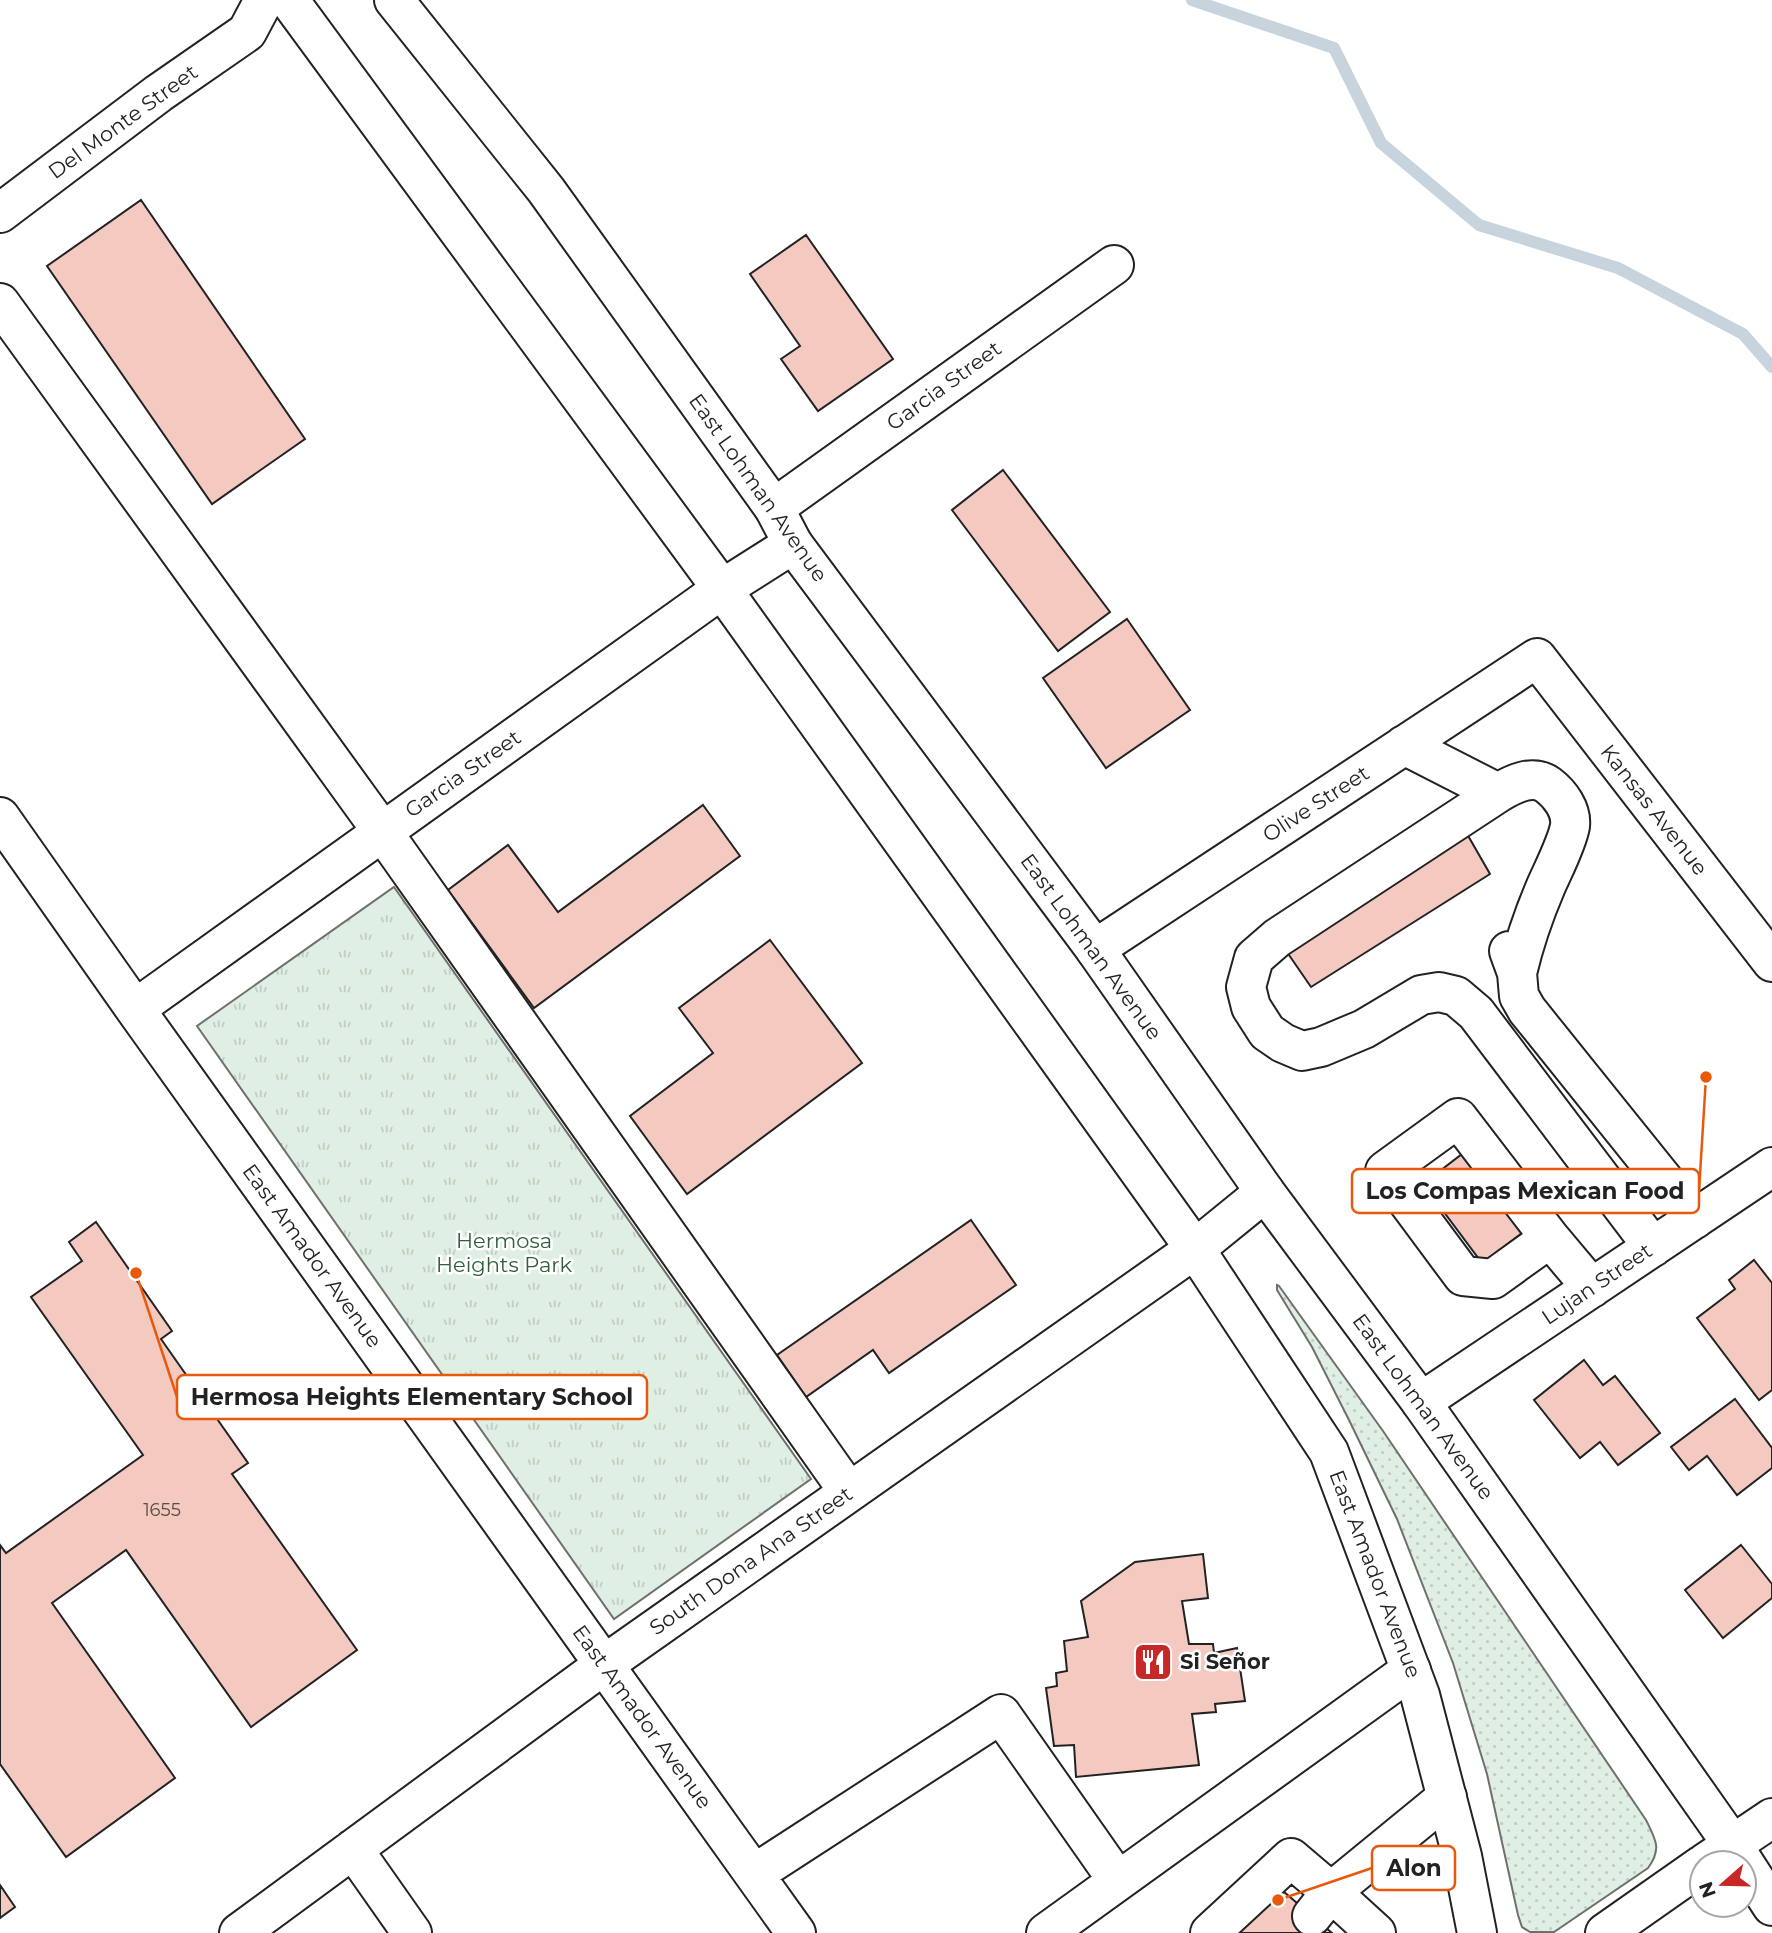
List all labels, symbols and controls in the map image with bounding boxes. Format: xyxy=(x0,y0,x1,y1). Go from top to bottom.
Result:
street label: Del Monte Street xyxy=(43,59,202,184)
street label: Garcia Street xyxy=(882,336,1006,436)
street label: East Lohman Avenue xyxy=(684,389,833,587)
street label: Garcia Street xyxy=(400,725,525,823)
street label: Kansas Avenue xyxy=(1596,739,1713,880)
street label: Olive Street xyxy=(1258,760,1374,847)
street label: East Lohman Avenue xyxy=(1016,849,1167,1045)
street label: East Amador Avenue xyxy=(237,1159,387,1352)
callout: Los Compas Mexican Food xyxy=(1352,1169,1699,1213)
text: Los Compas Mexican Food xyxy=(1366,1177,1684,1205)
park label: Hermosa Heights Park xyxy=(436,1228,573,1277)
street label: Lujan Street xyxy=(1537,1238,1657,1330)
street label: East Lohman Avenue xyxy=(1348,1309,1499,1505)
callout: Hermosa Heights Elementary School xyxy=(177,1375,647,1419)
text: Hermosa Heights Elementary School xyxy=(191,1383,633,1411)
street label: East Amador Avenue xyxy=(1324,1466,1427,1681)
street label: South Dona Ana Street xyxy=(645,1481,857,1640)
house number: 1655 xyxy=(143,1499,181,1521)
street label: East Amador Avenue xyxy=(567,1620,717,1813)
restaurant icon: Si Señor xyxy=(1132,1641,1174,1683)
place label: Si Señor xyxy=(1180,1649,1270,1674)
callout: Alon xyxy=(1372,1846,1455,1890)
north arrow xyxy=(1688,1849,1758,1919)
text: Alon xyxy=(1385,1854,1442,1882)
text: N xyxy=(1694,1878,1721,1901)

